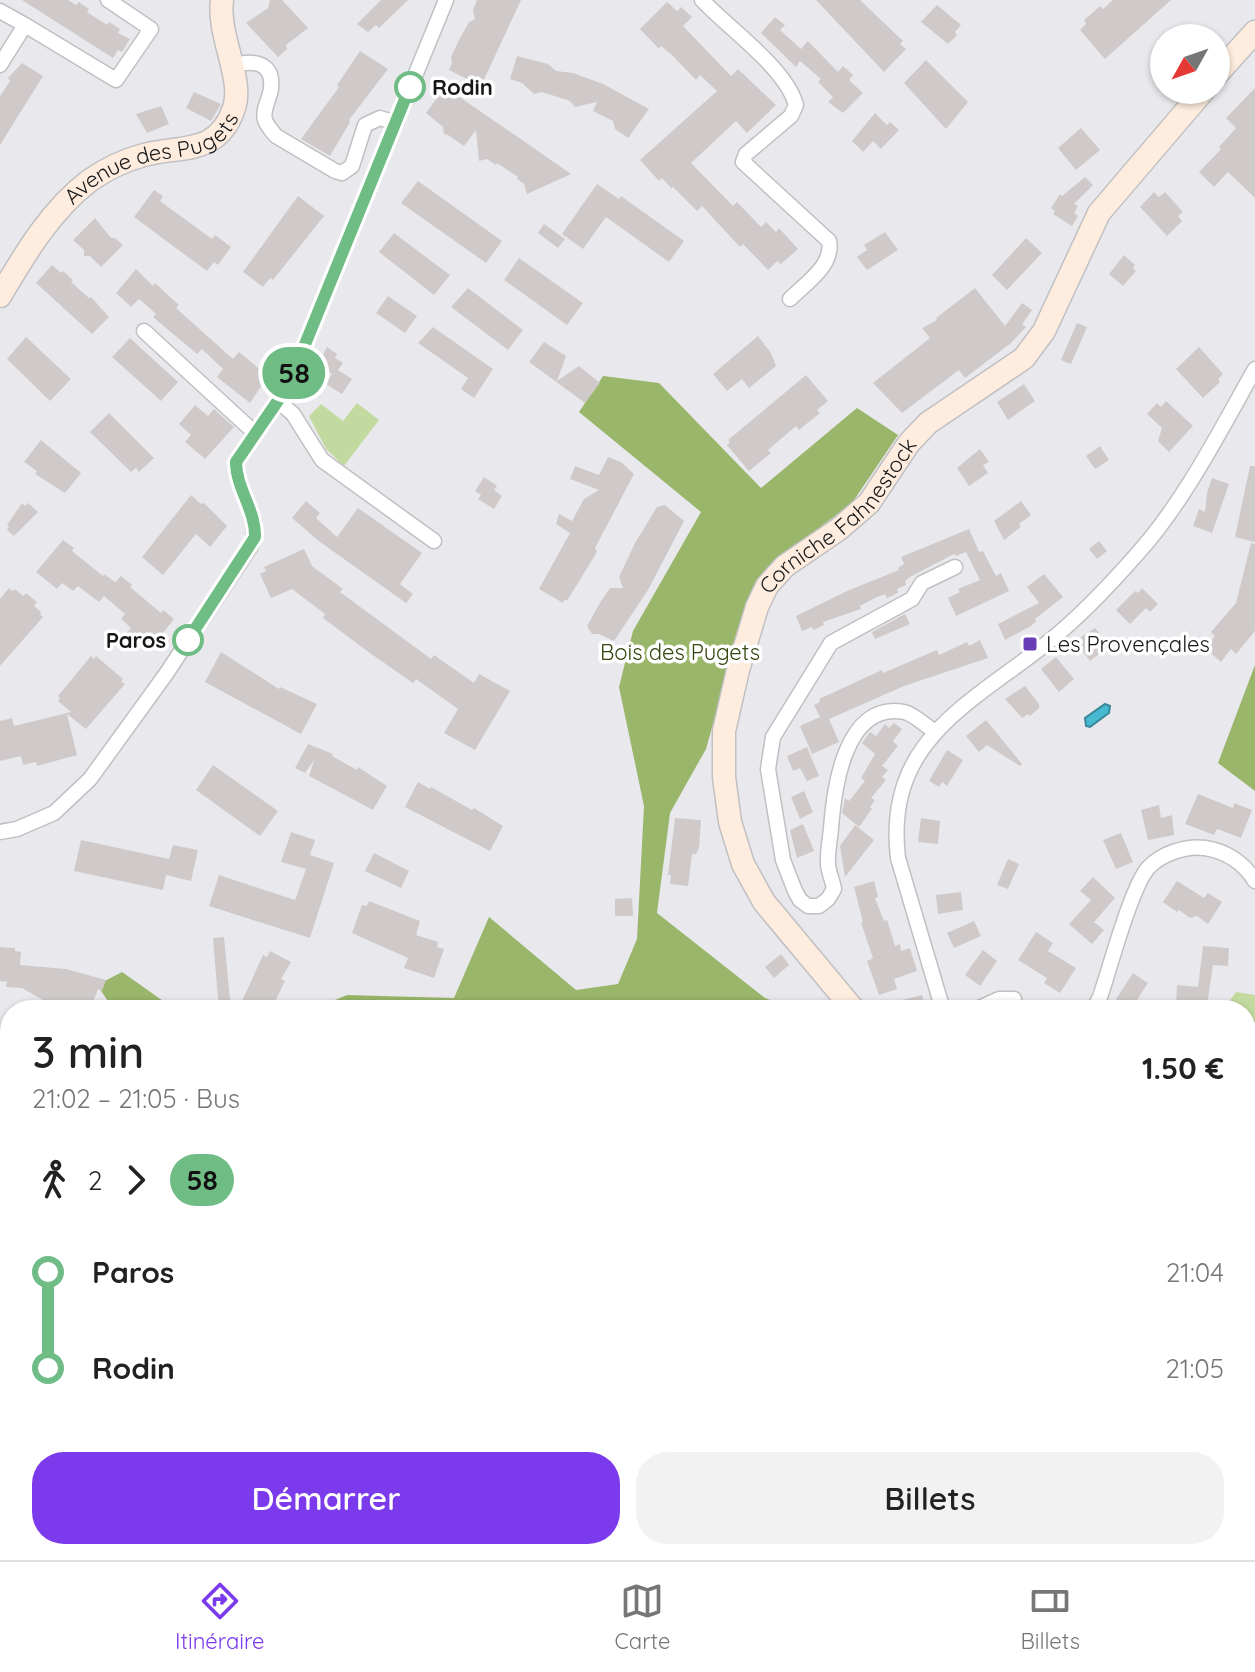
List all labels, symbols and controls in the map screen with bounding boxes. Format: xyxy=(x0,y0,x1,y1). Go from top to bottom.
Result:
north arrow xyxy=(1150,24,1230,104)
map controls xyxy=(1150,24,1230,104)
marker: Rodin xyxy=(395,72,425,102)
place label: Rodin xyxy=(432,73,493,101)
street label: Avenue des Pugets xyxy=(58,108,244,210)
line badge: 58 xyxy=(258,347,330,399)
text: 58 xyxy=(278,355,310,390)
street label: Corniche Fahnestock xyxy=(753,432,923,600)
marker: Paros xyxy=(173,625,203,655)
place label: Paros xyxy=(106,626,166,654)
place label: Les Provençales xyxy=(1046,630,1210,658)
marker: Les Provençales xyxy=(1021,635,1039,653)
park label: Bois des Pugets xyxy=(600,638,760,666)
text: 3 min xyxy=(32,1024,144,1079)
text: 1.50 € xyxy=(1142,1049,1224,1087)
text: 21:02 – 21:05 · Bus xyxy=(32,1082,240,1115)
icon: walk xyxy=(32,1158,76,1202)
icon: forward xyxy=(114,1158,158,1202)
text: 58 xyxy=(186,1162,218,1197)
text: 2 xyxy=(88,1164,102,1197)
text: Paros xyxy=(92,1253,174,1291)
text: 21:04 xyxy=(1166,1256,1224,1289)
text: Rodin xyxy=(92,1349,175,1387)
text: 21:05 xyxy=(1165,1352,1224,1385)
button: Démarrer xyxy=(32,1452,620,1544)
button: Billets xyxy=(636,1452,1224,1544)
tab: Itinéraire xyxy=(175,1579,264,1655)
tab: Carte xyxy=(614,1579,670,1655)
tab: Billets xyxy=(1020,1579,1080,1655)

